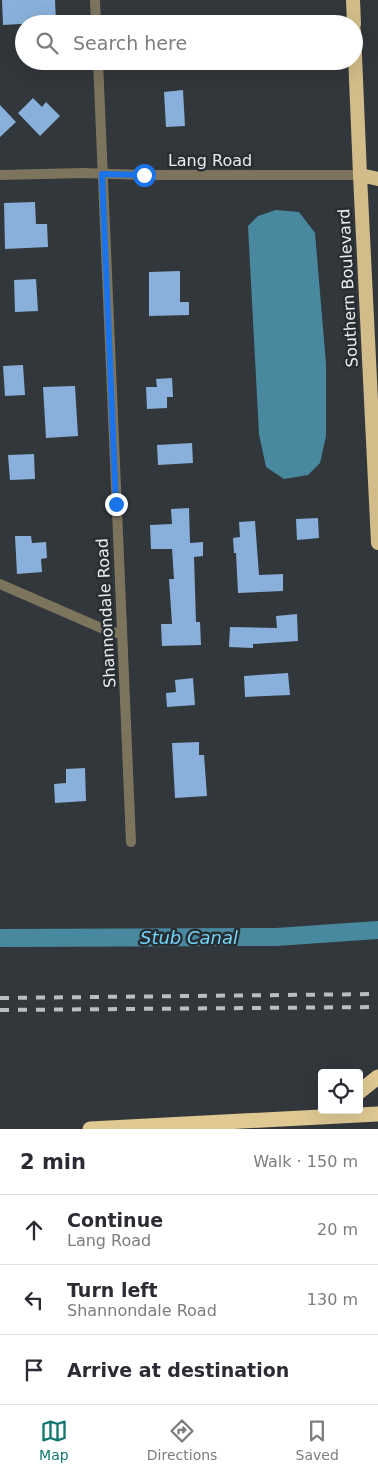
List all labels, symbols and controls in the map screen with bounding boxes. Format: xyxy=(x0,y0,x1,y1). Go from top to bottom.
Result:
search box xyxy=(15,15,363,70)
icon: search xyxy=(33,29,61,57)
text: Search here xyxy=(73,32,187,54)
street label: Lang Road xyxy=(168,151,252,170)
route start xyxy=(133,164,156,187)
street label: Southern Boulevard xyxy=(334,208,362,368)
route end xyxy=(105,493,128,516)
street label: Shannondale Road xyxy=(93,538,119,688)
water label: Stub Canal xyxy=(140,927,238,948)
map controls xyxy=(318,1069,363,1114)
button: locate xyxy=(318,1069,363,1114)
text: 2 min xyxy=(20,1150,86,1174)
text: Walk · 150 m xyxy=(253,1152,358,1171)
text: Continue xyxy=(67,1209,163,1231)
icon: ahead xyxy=(20,1216,48,1244)
text: 20 m xyxy=(317,1220,358,1239)
text: Lang Road xyxy=(67,1231,151,1250)
text: Turn left xyxy=(67,1279,158,1301)
icon: left xyxy=(20,1286,48,1314)
text: 130 m xyxy=(307,1290,358,1309)
text: Shannondale Road xyxy=(67,1301,217,1320)
icon: arrive xyxy=(20,1356,48,1384)
text: Arrive at destination xyxy=(67,1359,289,1381)
tab: Map xyxy=(39,1417,69,1463)
tab: Directions xyxy=(147,1417,217,1463)
tab: Saved xyxy=(296,1417,339,1463)

